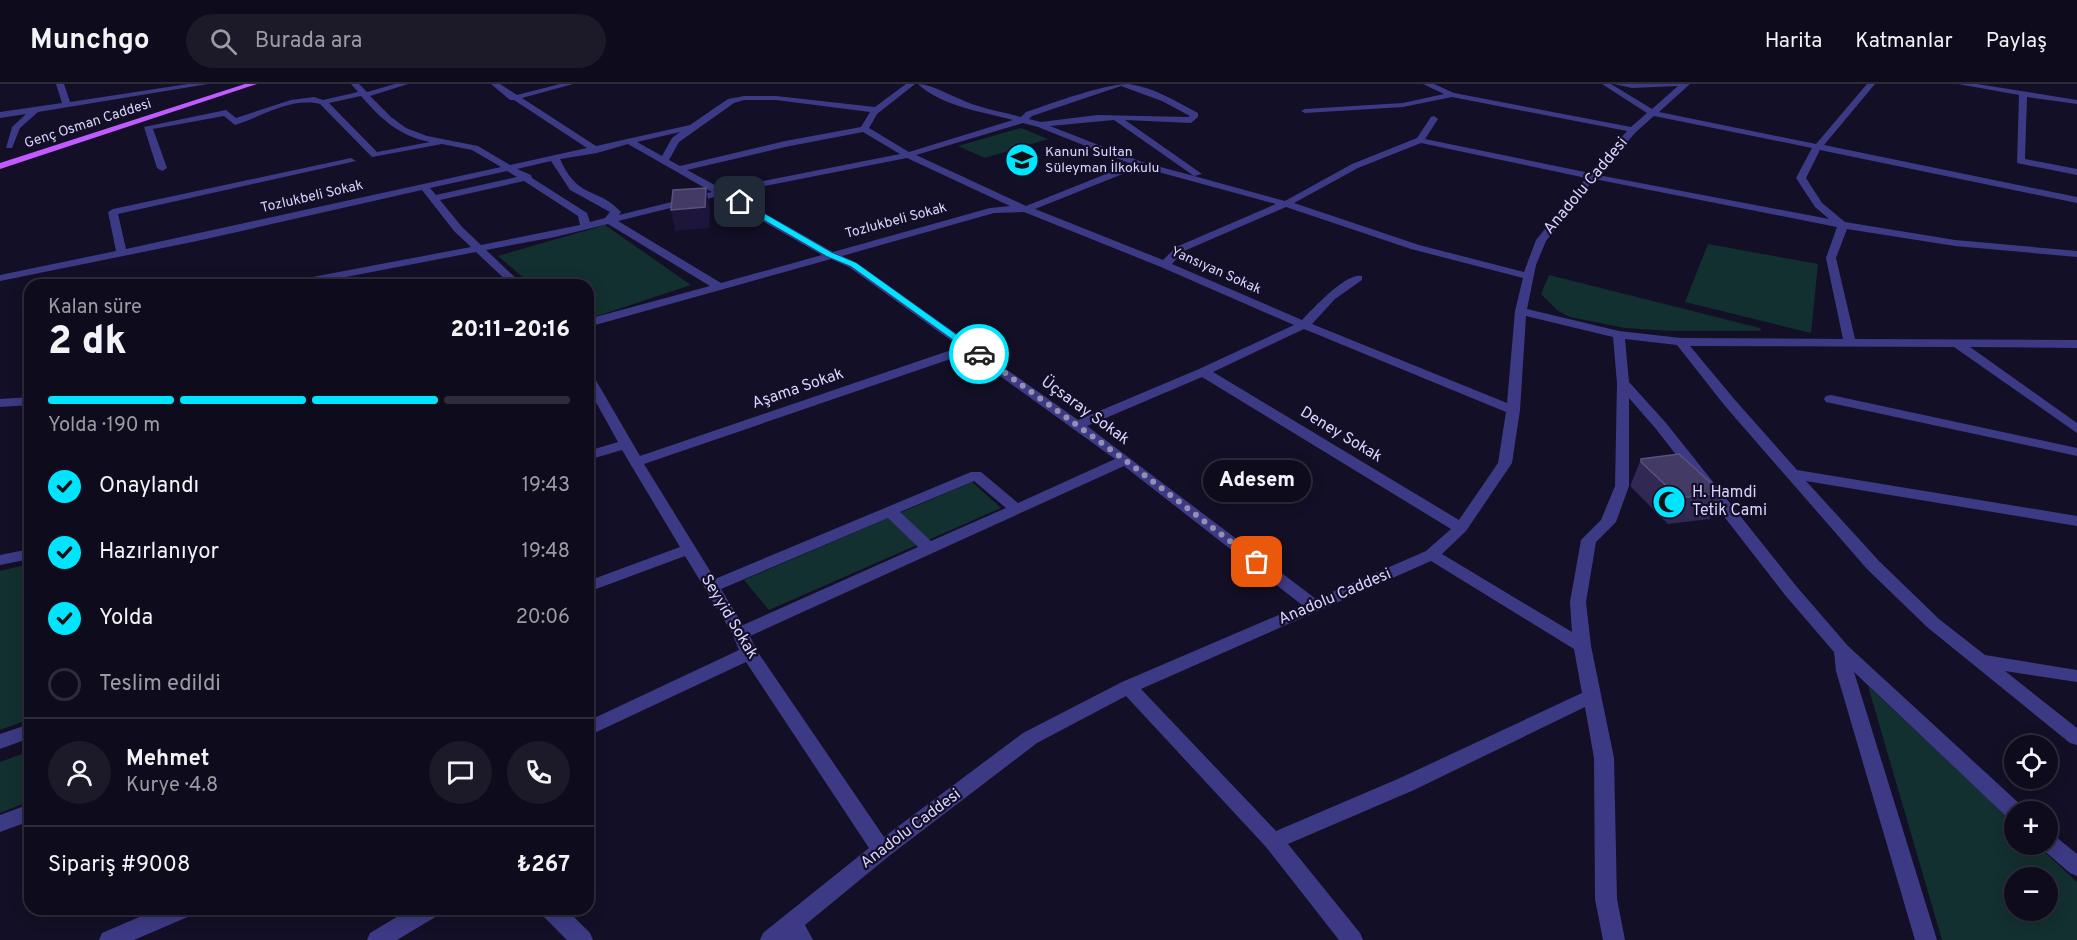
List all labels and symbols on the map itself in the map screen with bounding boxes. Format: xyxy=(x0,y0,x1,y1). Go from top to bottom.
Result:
street label: Genç Osman Caddesi xyxy=(22,95,154,153)
street label: Anadolu Caddesi xyxy=(1540,133,1632,239)
school or university icon: Kanuni Sultan Süleyman İlkokulu xyxy=(1004,142,1040,178)
place label: Kanuni Sultan Süleyman İlkokulu xyxy=(1045,144,1160,177)
pin xyxy=(714,176,765,227)
street label: Tozlukbeli Sokak xyxy=(259,177,365,217)
street label: Tozlukbeli Sokak xyxy=(843,199,949,243)
street label: Yansıyan Sokak xyxy=(1168,243,1264,299)
courier xyxy=(949,324,1009,384)
street label: Aşama Sokak xyxy=(749,364,847,414)
street label: Üçsaray Sokak xyxy=(1037,371,1134,450)
street label: Deney Sokak xyxy=(1296,403,1386,467)
callout: Adesem xyxy=(1203,460,1311,502)
place label: H. Hamdi Tetik Cami xyxy=(1692,483,1767,521)
mosque icon: H. Hamdi Tetik Cami xyxy=(1651,484,1687,520)
pin xyxy=(1231,536,1282,587)
street label: Anadolu Caddesi xyxy=(1276,564,1394,630)
street label: Seyyid Sokak xyxy=(696,571,762,663)
street label: Anadolu Caddesi xyxy=(857,785,965,873)

